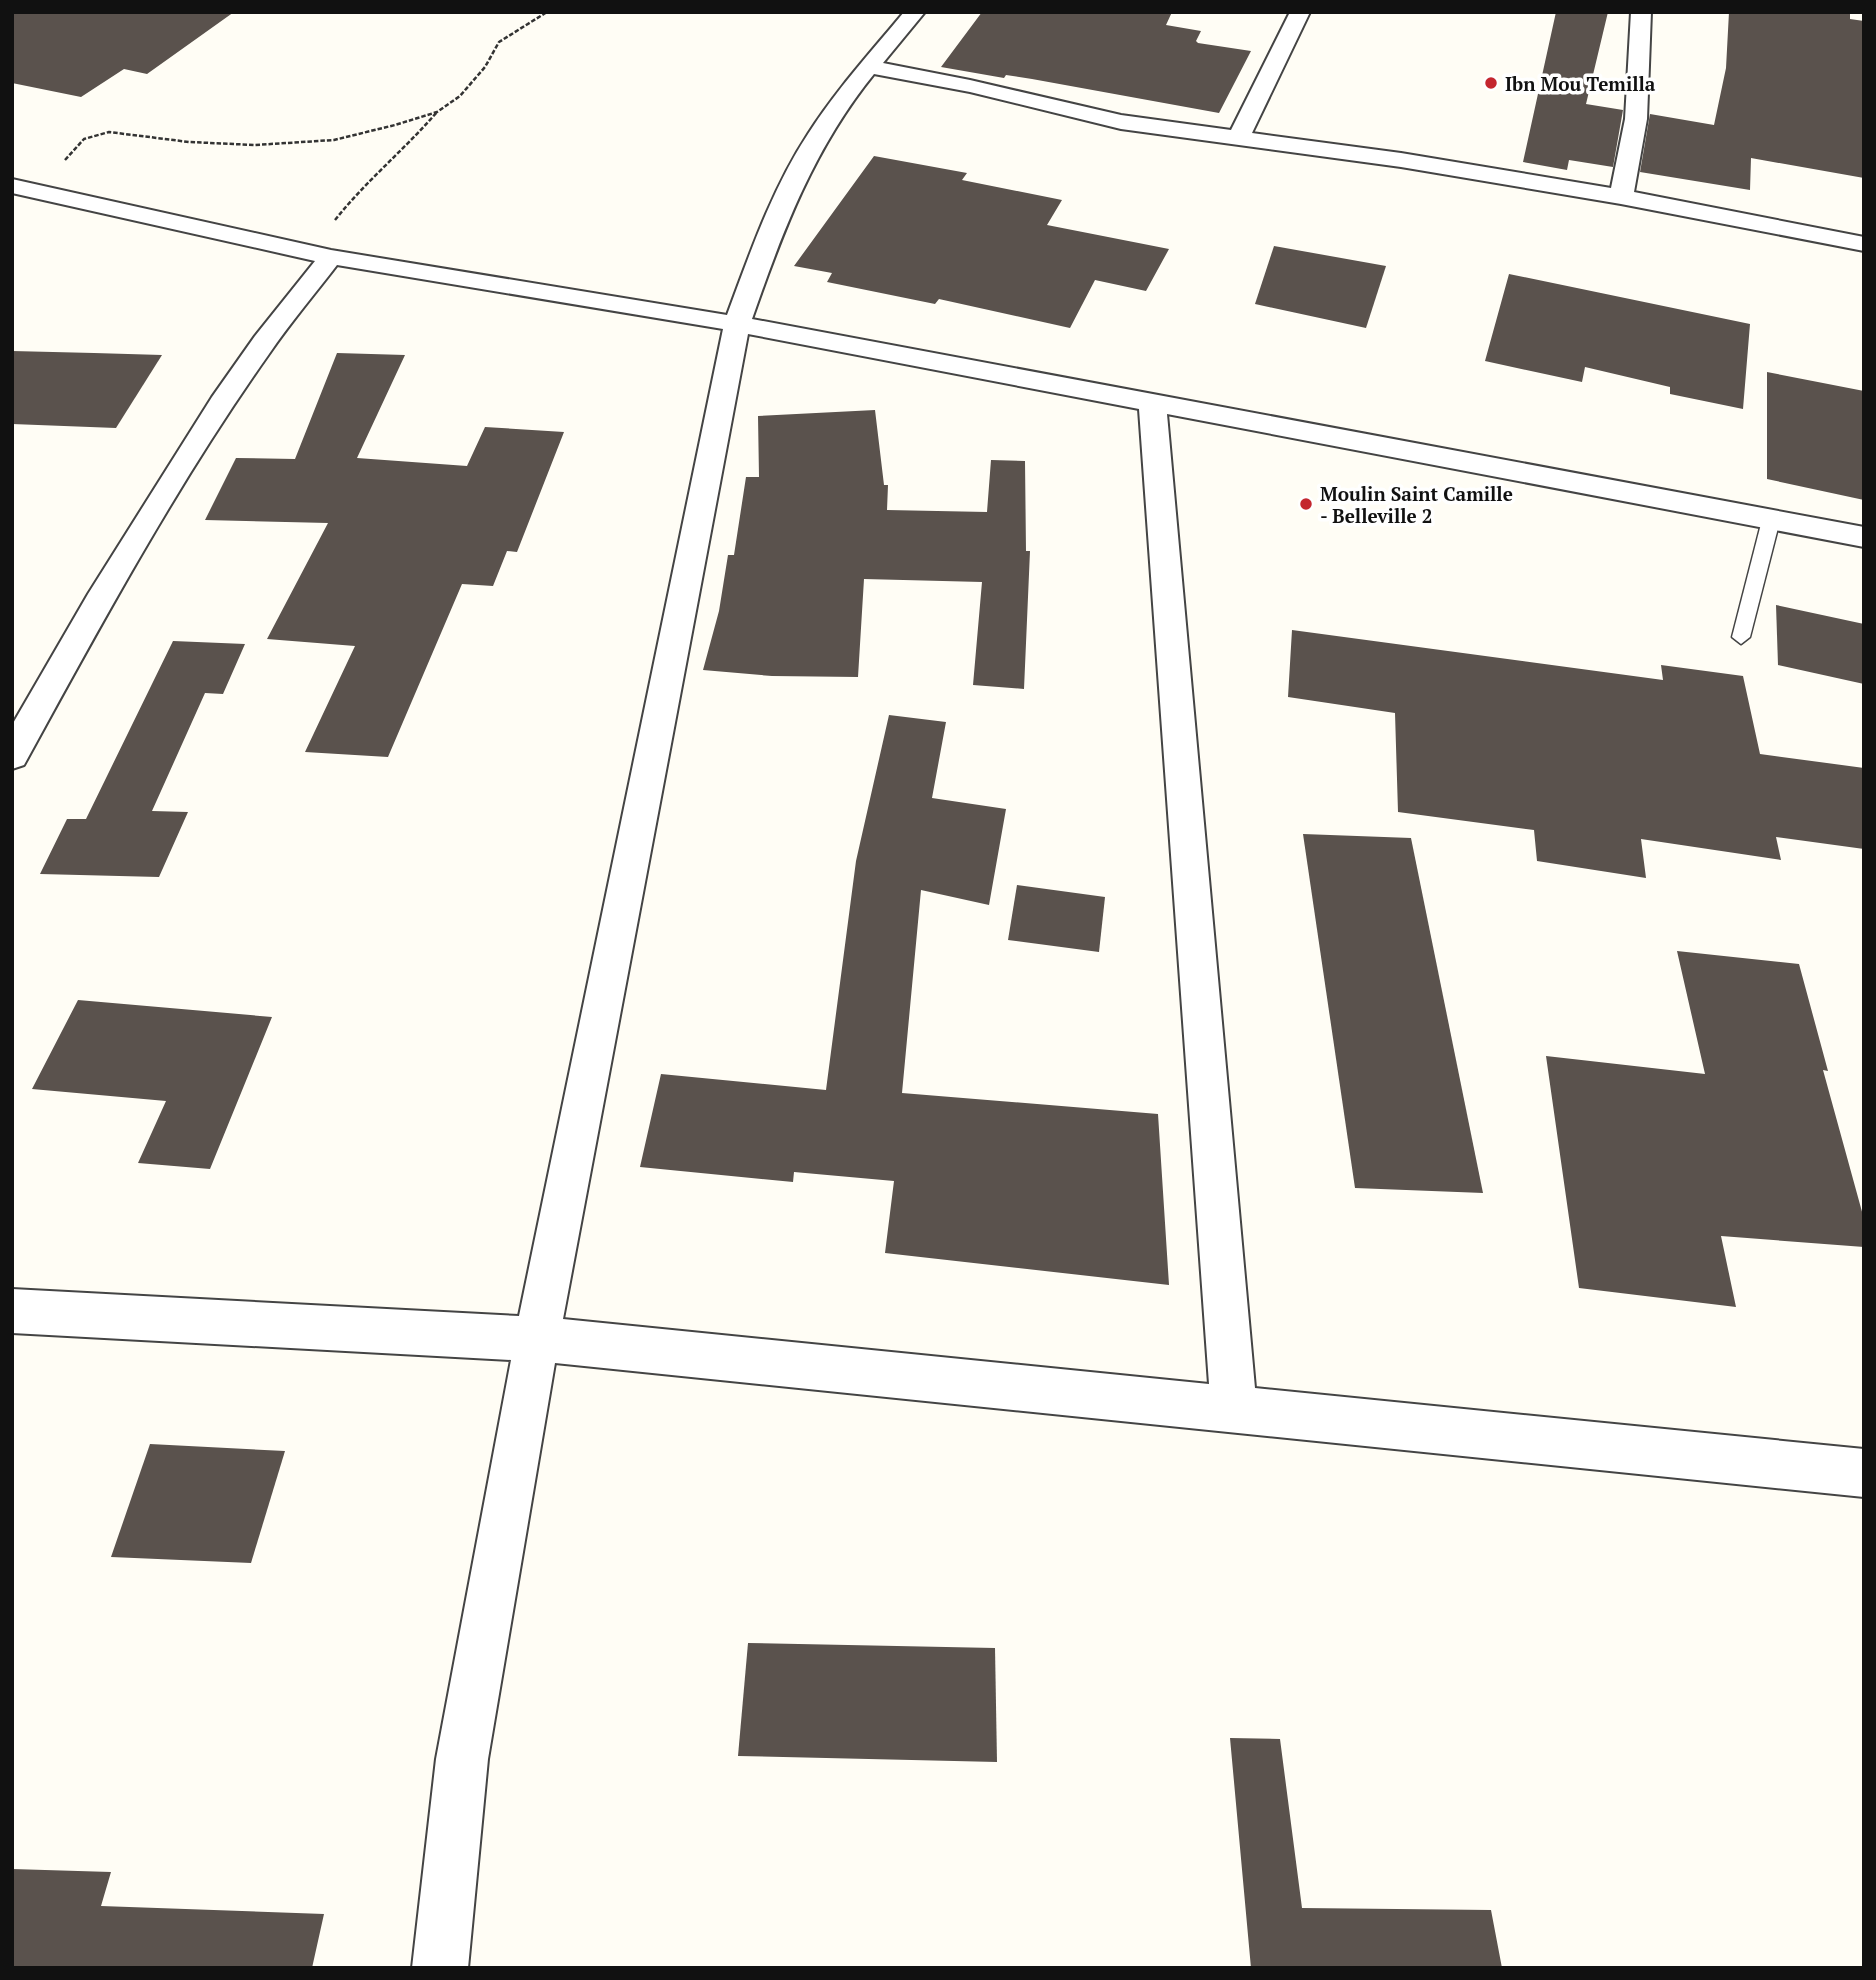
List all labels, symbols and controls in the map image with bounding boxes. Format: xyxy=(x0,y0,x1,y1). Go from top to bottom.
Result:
place label: Ibn Mou Temilla xyxy=(1505,71,1656,96)
marker: Ibn Mou Temilla xyxy=(1483,75,1499,91)
place label: Moulin Saint Camille - Belleville 2 xyxy=(1320,481,1513,528)
marker: Moulin Saint Camille - Belleville 2 xyxy=(1298,496,1314,512)

